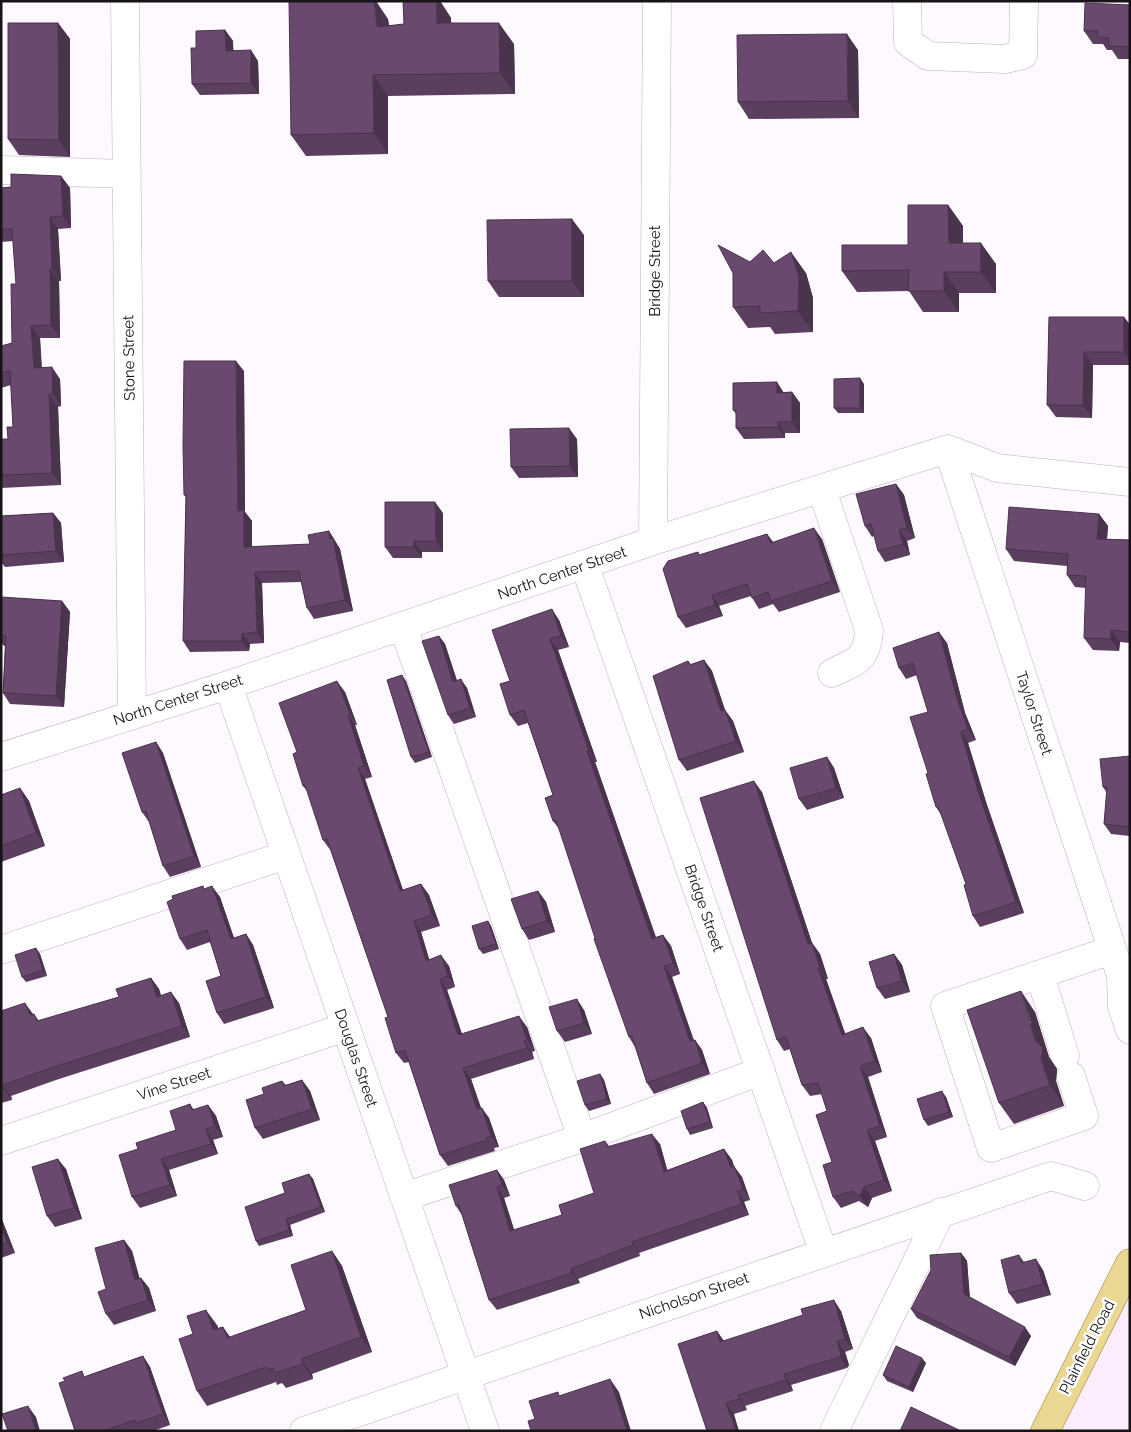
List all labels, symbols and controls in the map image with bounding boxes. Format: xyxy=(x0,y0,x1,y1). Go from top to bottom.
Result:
street label: Bridge Street xyxy=(646,225,664,317)
street label: Stone Street xyxy=(119,315,139,401)
street label: North Center Street xyxy=(495,543,629,603)
street label: Taylor Street xyxy=(1012,669,1056,757)
street label: North Center Street xyxy=(111,671,245,729)
street label: Bridge Street xyxy=(681,862,727,954)
street label: Douglas Street xyxy=(331,1006,381,1110)
street label: Vine Street xyxy=(135,1064,213,1104)
street label: Nicholson Street xyxy=(637,1269,751,1323)
street label: Plainfield Road xyxy=(1056,1297,1118,1397)

